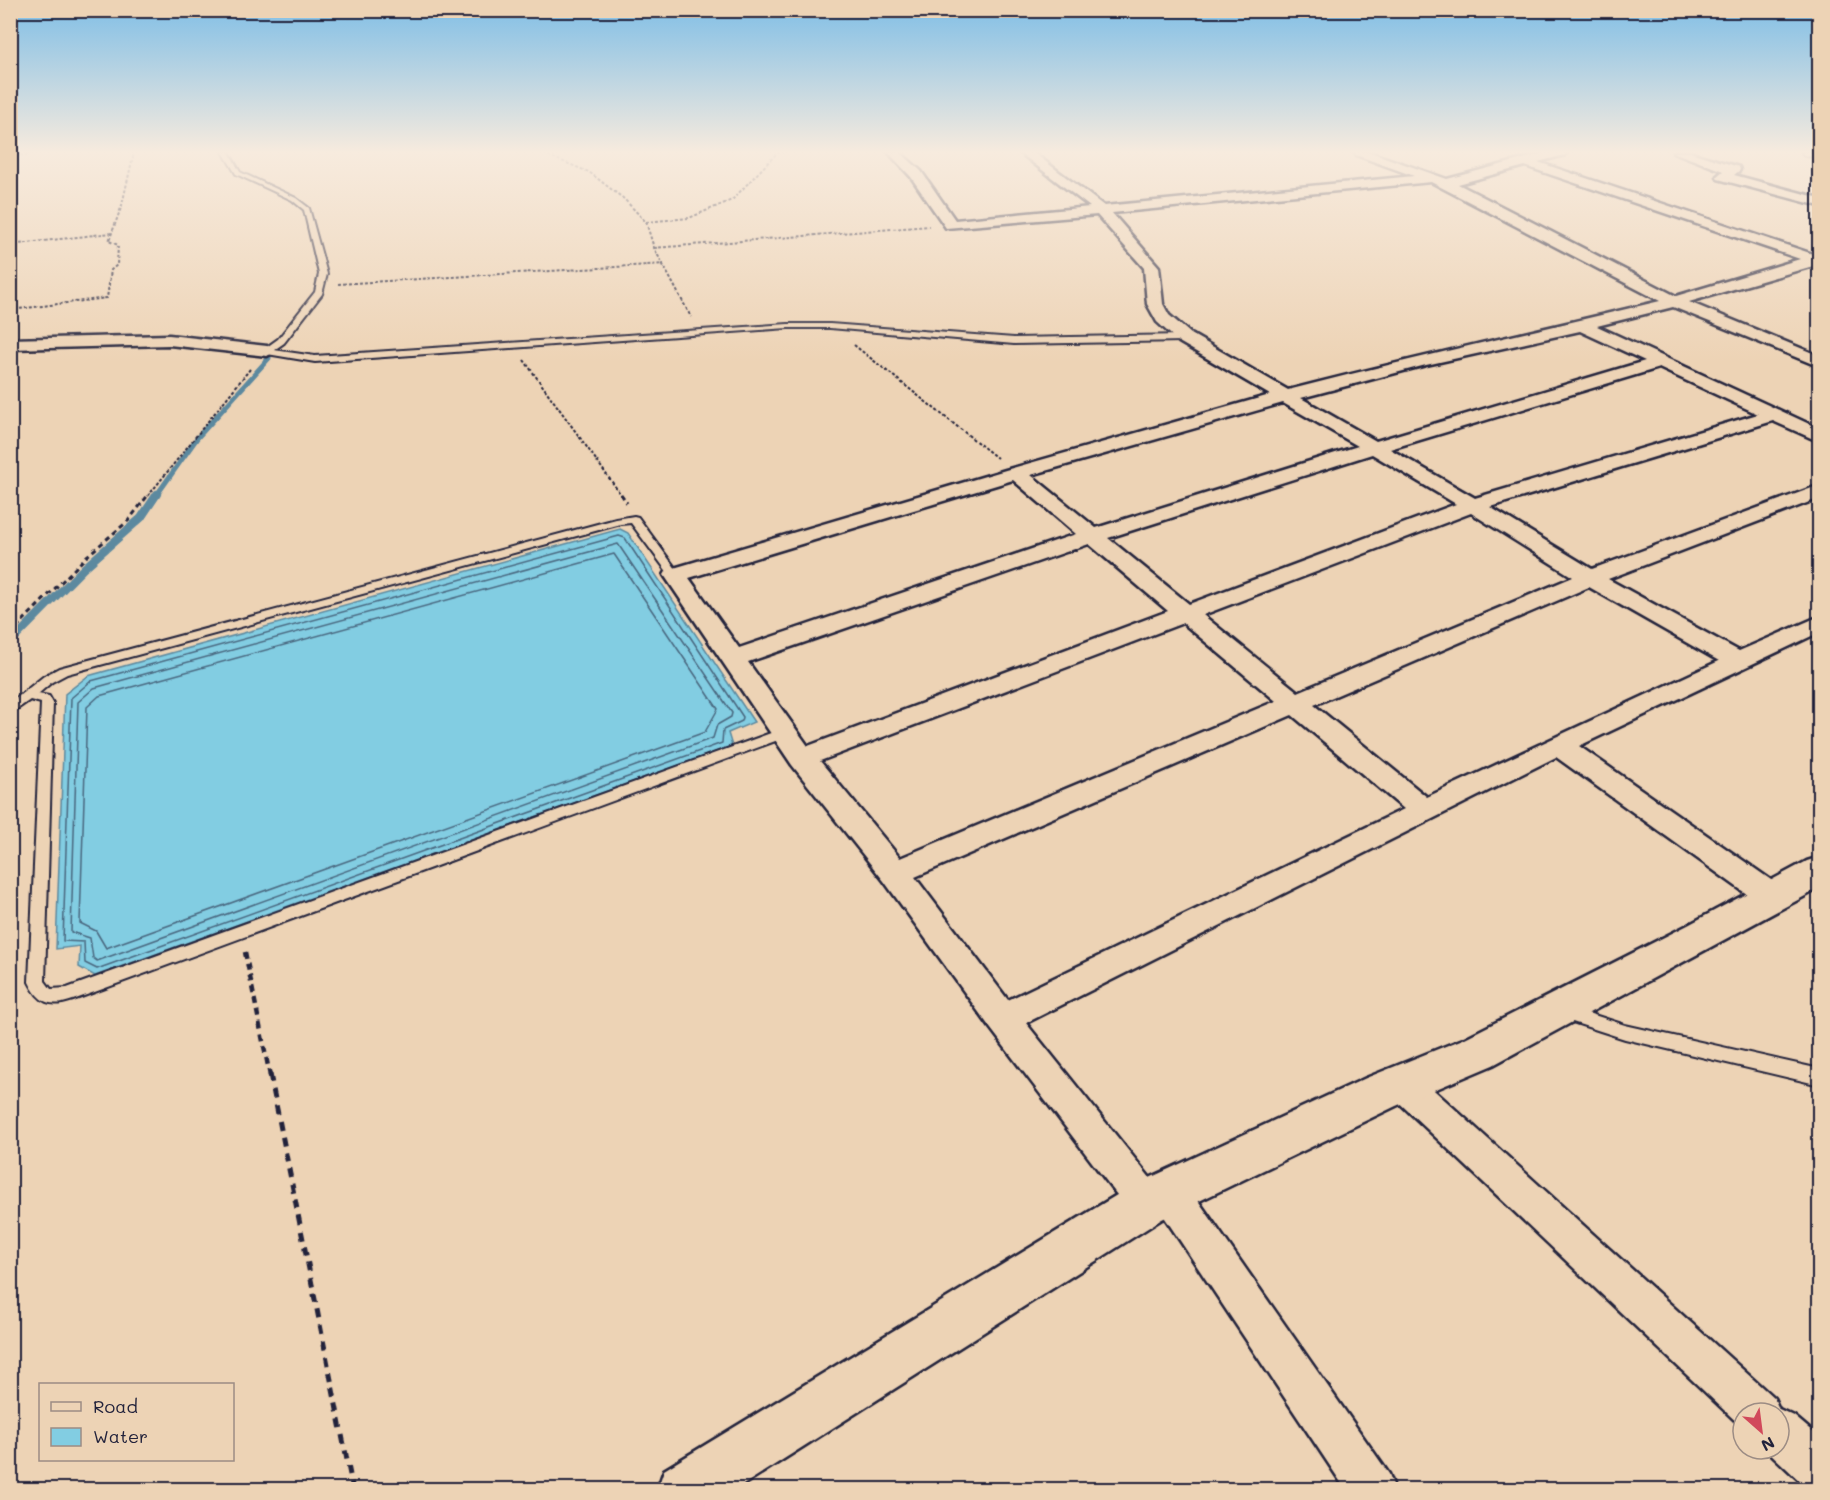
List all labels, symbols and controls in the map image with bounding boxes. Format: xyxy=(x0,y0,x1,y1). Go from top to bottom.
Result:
legend xyxy=(39,1383,234,1461)
text: Road xyxy=(93,1394,138,1418)
north arrow xyxy=(1731,1401,1791,1461)
text: Water xyxy=(93,1424,148,1448)
text: N xyxy=(1758,1433,1779,1457)

